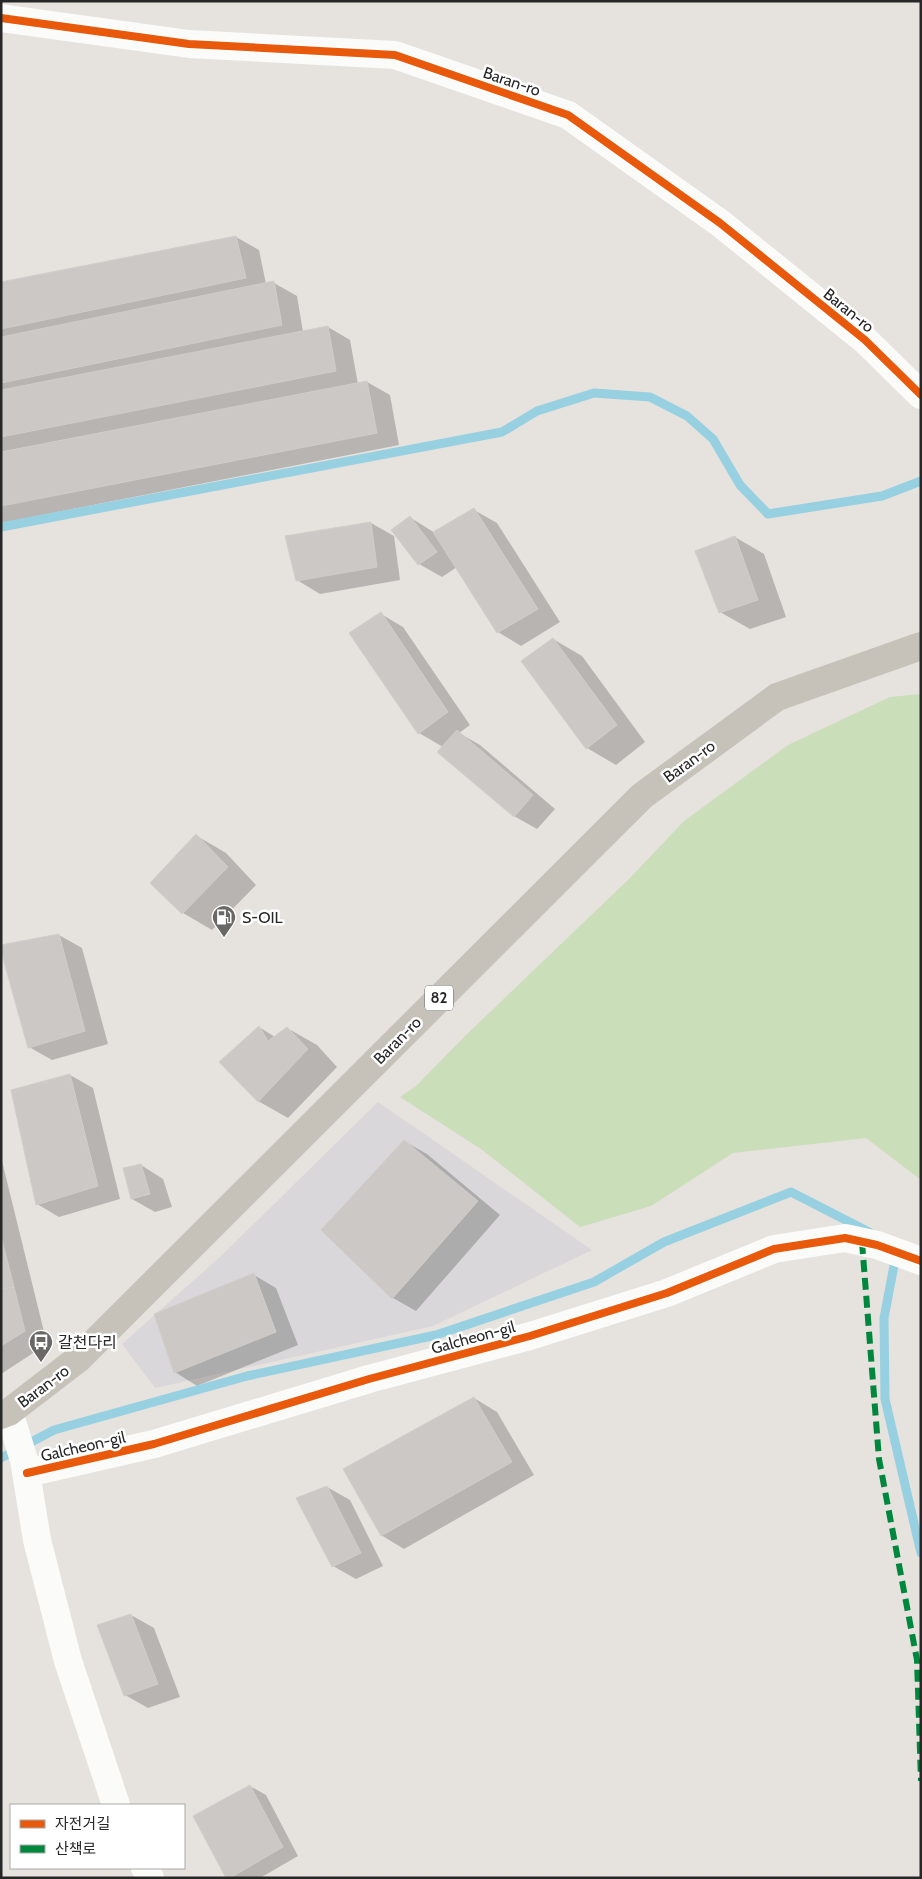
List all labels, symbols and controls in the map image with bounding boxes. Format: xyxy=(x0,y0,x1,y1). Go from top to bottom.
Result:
street label: Baran-ro xyxy=(481,63,543,100)
street label: Baran-ro xyxy=(820,284,878,337)
street label: Baran-ro xyxy=(660,736,719,786)
fuel station icon: S-OIL xyxy=(211,904,237,938)
place label: S-OIL xyxy=(242,908,283,927)
road number: 82 xyxy=(425,986,453,1010)
street label: Baran-ro xyxy=(370,1013,425,1068)
street label: Galcheon-gil xyxy=(429,1317,517,1358)
bus stop icon: 갈천다리 xyxy=(28,1329,54,1363)
place label: 갈천다리 xyxy=(58,1333,117,1352)
street label: Baran-ro xyxy=(14,1361,73,1412)
street label: Galcheon-gil xyxy=(39,1427,127,1465)
legend xyxy=(10,1804,185,1869)
text: 자전거길 xyxy=(55,1815,110,1833)
text: 산책로 xyxy=(55,1840,96,1858)

